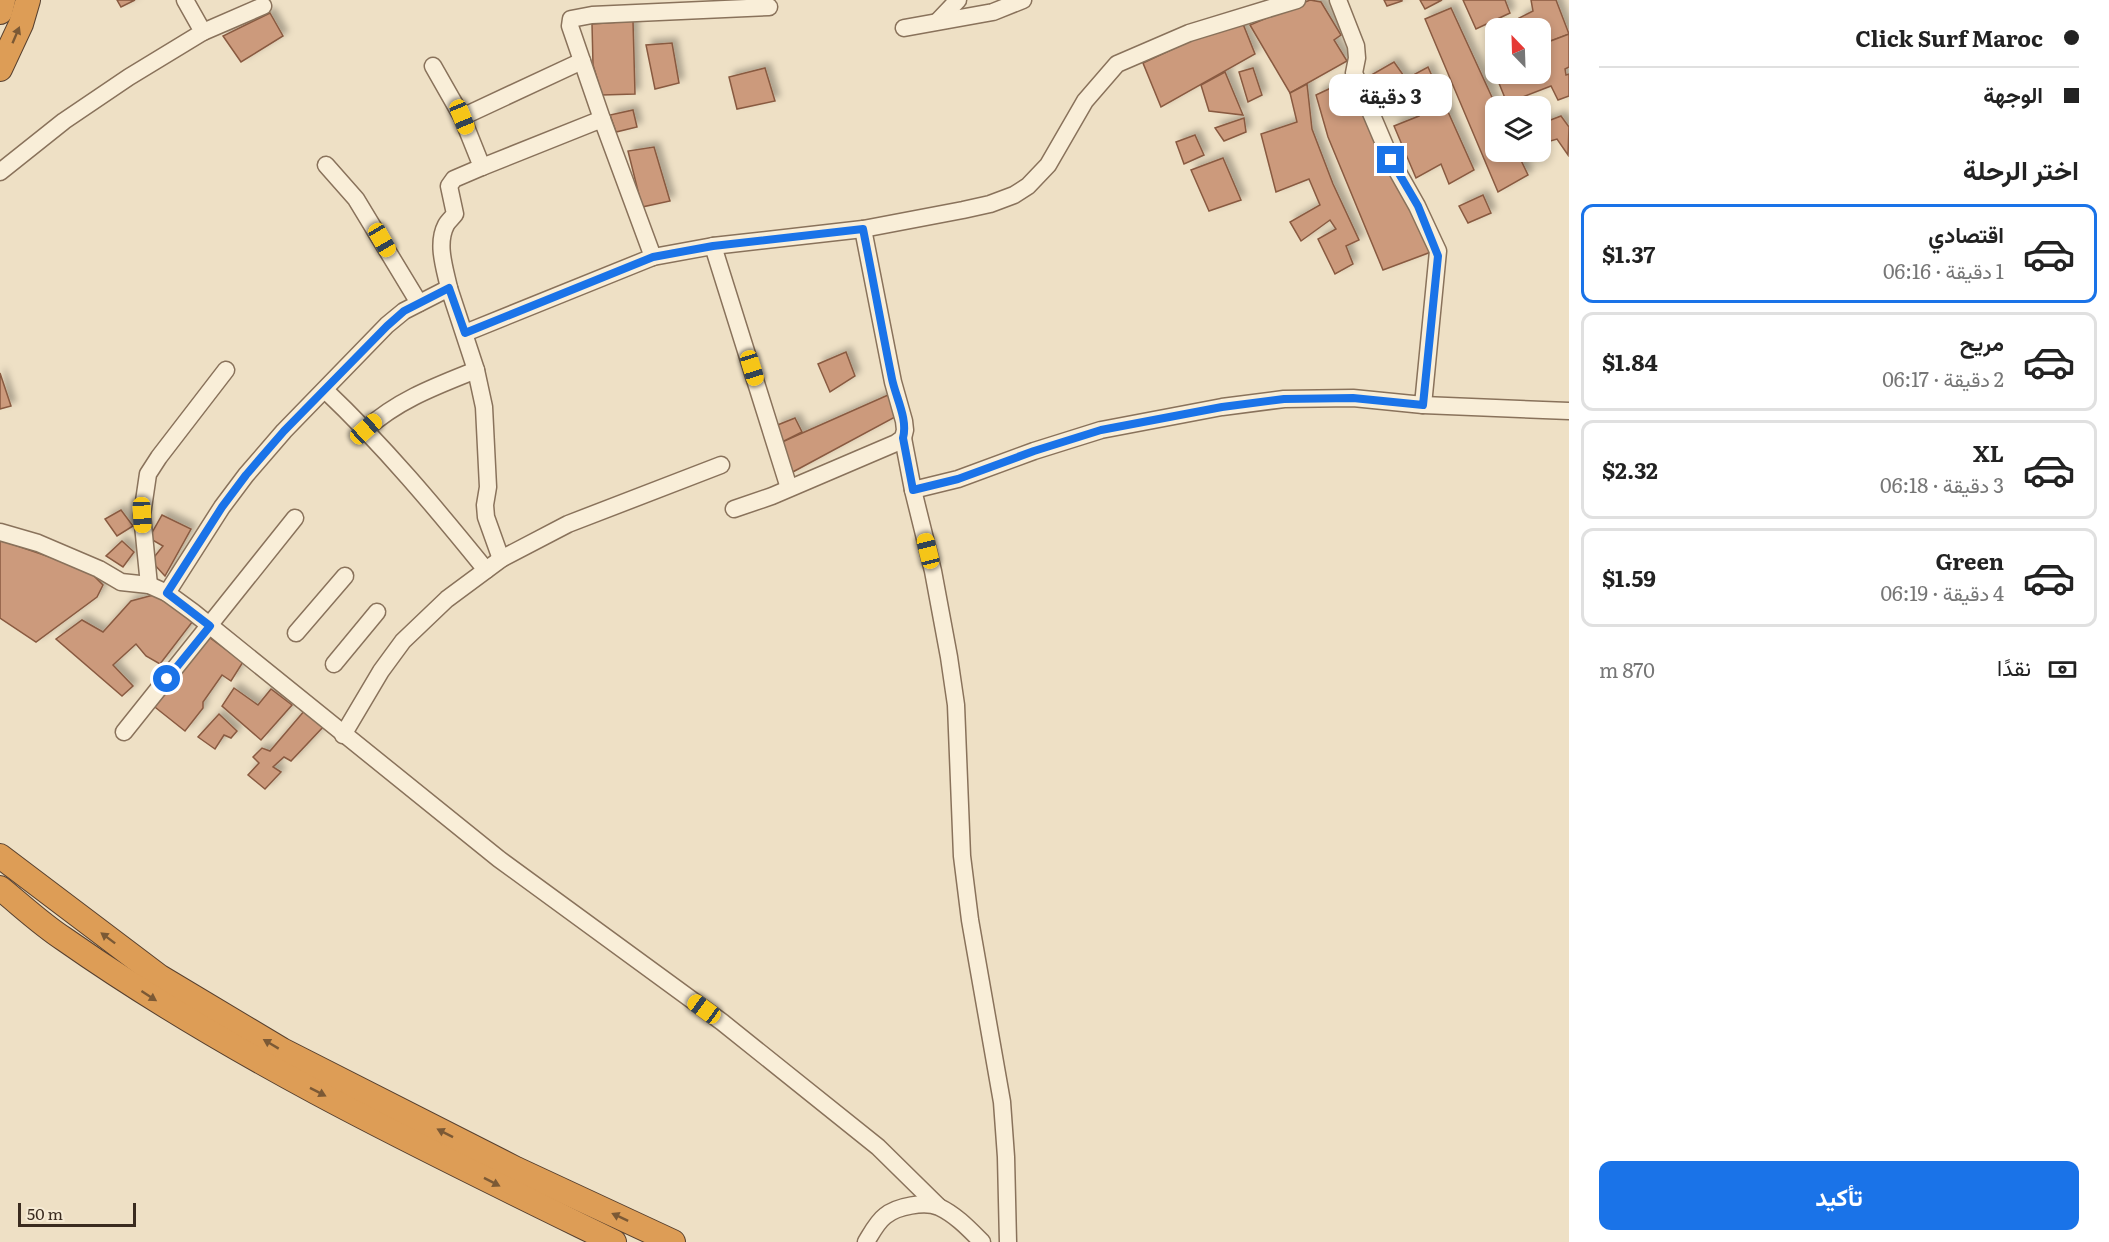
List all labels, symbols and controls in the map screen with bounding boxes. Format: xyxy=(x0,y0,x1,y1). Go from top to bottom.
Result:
north arrow xyxy=(1485,18,1551,84)
map controls xyxy=(1485,18,1551,162)
text: Click Surf Maroc xyxy=(1855,21,2043,54)
one-way arrow xyxy=(11,26,21,44)
callout: 3 دقيقة xyxy=(1330,73,1452,115)
text: الوجهة xyxy=(1983,77,2043,110)
text: 3 دقيقة xyxy=(1359,80,1422,110)
button: layers xyxy=(1485,96,1551,162)
car xyxy=(447,97,477,137)
route end xyxy=(1377,146,1404,173)
text: اختر الرحلة xyxy=(1963,148,2079,188)
text: اقتصادي xyxy=(1928,217,2004,250)
car xyxy=(365,220,399,260)
icon: car xyxy=(2022,227,2076,281)
text: $1.37 xyxy=(1602,237,1655,270)
text: 1 دقيقة · 06:16 xyxy=(1883,255,2004,285)
text: مريح xyxy=(1960,325,2004,358)
icon: car xyxy=(2022,335,2076,389)
text: $1.84 xyxy=(1602,345,1658,378)
car xyxy=(738,348,766,388)
text: 2 دقيقة · 06:17 xyxy=(1882,363,2004,393)
car xyxy=(347,410,385,448)
text: XL xyxy=(1973,436,2004,469)
icon: car xyxy=(2022,443,2076,497)
text: $2.32 xyxy=(1602,453,1658,486)
text: 3 دقيقة · 06:18 xyxy=(1880,469,2004,499)
car xyxy=(132,497,152,533)
car xyxy=(915,531,941,571)
text: Green xyxy=(1935,544,2004,577)
icon: car xyxy=(2022,551,2076,605)
text: $1.59 xyxy=(1602,561,1656,594)
text: 4 دقيقة · 06:19 xyxy=(1880,577,2004,607)
text: نقدًا xyxy=(1997,650,2031,683)
icon: cash xyxy=(2046,653,2079,686)
text: 870 m xyxy=(1599,654,1655,684)
route start xyxy=(153,665,180,692)
one-way arrow xyxy=(100,932,116,944)
one-way arrow xyxy=(141,991,157,1002)
car xyxy=(684,991,724,1027)
one-way arrow xyxy=(263,1038,279,1049)
one-way arrow xyxy=(310,1088,327,1097)
one-way arrow xyxy=(436,1128,453,1137)
button: تأكيد xyxy=(1599,1161,2079,1230)
one-way arrow xyxy=(483,1177,500,1187)
scale bar xyxy=(18,1200,136,1228)
text: 50 m xyxy=(27,1201,63,1225)
one-way arrow xyxy=(612,1213,629,1222)

